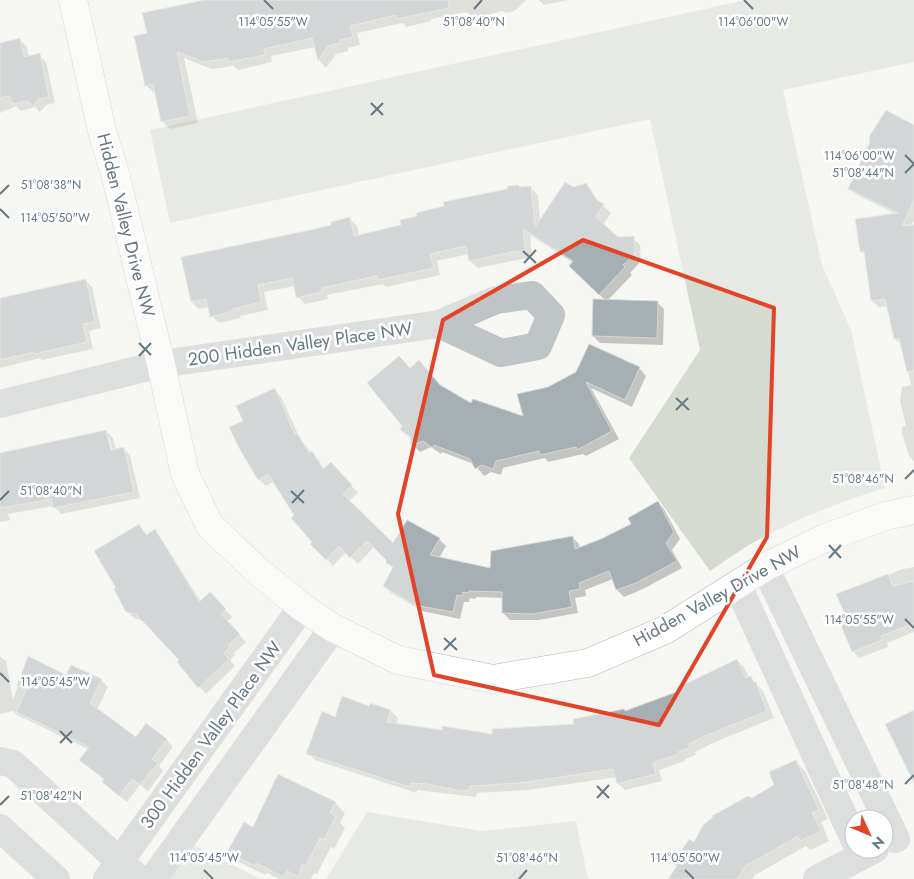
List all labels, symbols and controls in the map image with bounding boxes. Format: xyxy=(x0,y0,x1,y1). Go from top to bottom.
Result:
text: 114°05'55"W xyxy=(238,13,308,31)
text: 51°08'40"N xyxy=(443,13,505,31)
text: 114°06'00"W xyxy=(718,13,788,31)
street label: Hidden Valley Drive NW xyxy=(91,130,161,320)
text: 114°06'00"W xyxy=(824,147,894,165)
text: 51°08'44"N xyxy=(832,164,894,182)
text: 51°08'38"N xyxy=(21,176,81,194)
text: 114°05'50"W xyxy=(20,209,90,227)
street label: 200 Hidden Valley Place NW xyxy=(186,315,414,373)
text: 51°08'46"N xyxy=(832,470,894,488)
text: 51°08'40"N xyxy=(20,482,82,500)
street label: Hidden Valley Drive NW xyxy=(628,539,806,653)
text: 114°05'55"W xyxy=(824,611,894,629)
street label: 300 Hidden Valley Place NW xyxy=(134,636,288,834)
text: 114°05'45"W xyxy=(20,673,90,691)
text: 51°08'48"N xyxy=(832,776,894,794)
text: 51°08'42"N xyxy=(20,787,82,805)
north arrow xyxy=(844,809,894,859)
text: N xyxy=(867,832,889,854)
text: 114°05'45"W xyxy=(169,849,239,867)
text: 51°08'46"N xyxy=(496,849,558,867)
text: 114°05'50"W xyxy=(650,849,720,867)

